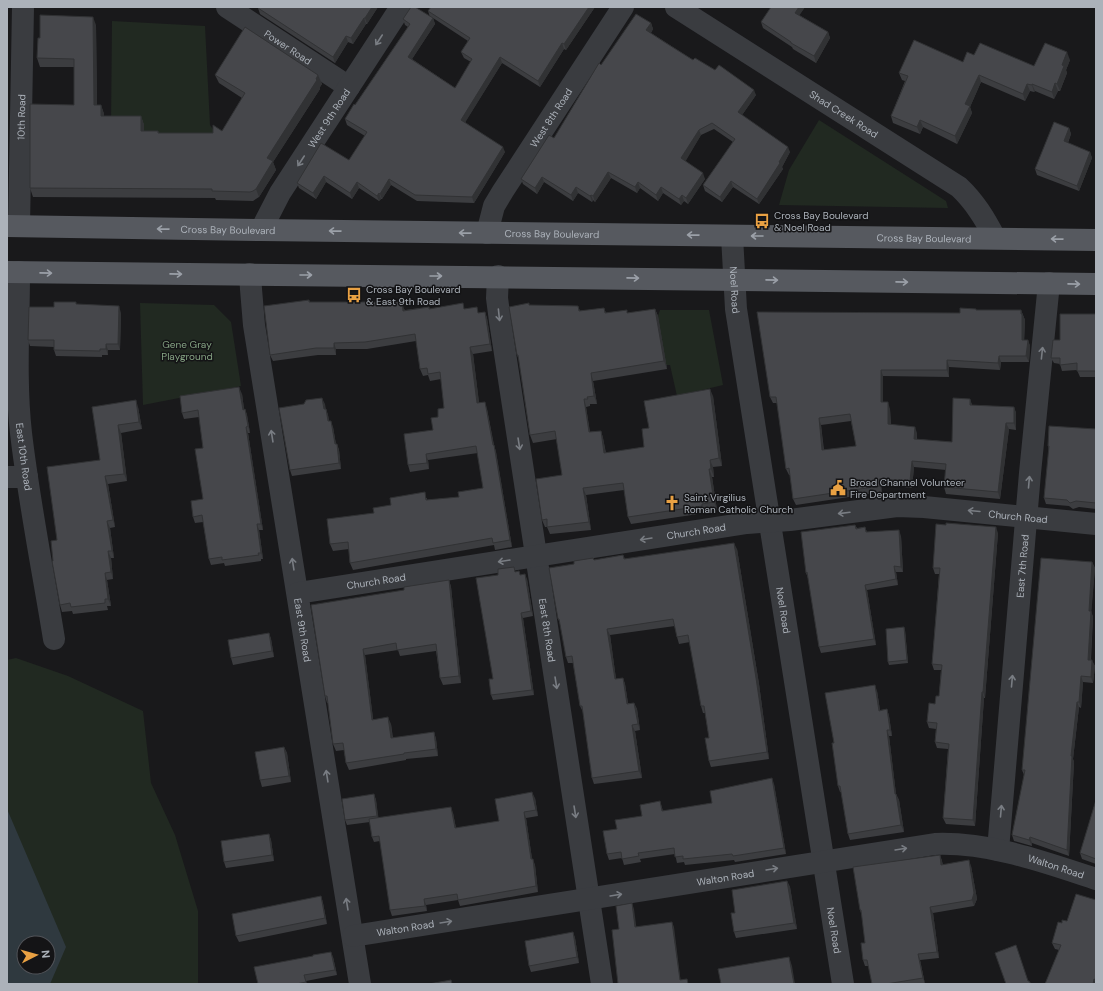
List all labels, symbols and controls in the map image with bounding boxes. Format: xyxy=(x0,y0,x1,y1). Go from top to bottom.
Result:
street label: Power Road xyxy=(262,27,314,68)
one-way arrow xyxy=(375,34,383,46)
street label: West 9th Road xyxy=(305,86,353,150)
street label: West 8th Road xyxy=(527,86,575,150)
street label: Shad Creek Road xyxy=(807,88,880,141)
street label: 10th Road xyxy=(15,94,28,140)
one-way arrow xyxy=(297,155,305,166)
place label: Cross Bay Boulevard & Noel Road xyxy=(774,209,869,234)
bus stop icon: Cross Bay Boulevard & Noel Road xyxy=(753,212,771,230)
street label: Cross Bay Boulevard xyxy=(181,223,275,237)
one-way arrow xyxy=(157,225,170,233)
one-way arrow xyxy=(329,227,342,235)
street label: Cross Bay Boulevard xyxy=(505,227,599,241)
one-way arrow xyxy=(459,229,472,237)
one-way arrow xyxy=(687,231,700,239)
street label: Cross Bay Boulevard xyxy=(877,231,971,246)
one-way arrow xyxy=(751,232,764,240)
one-way arrow xyxy=(1051,235,1064,243)
street label: Noel Road xyxy=(727,266,743,314)
one-way arrow xyxy=(39,269,52,276)
one-way arrow xyxy=(169,270,182,278)
one-way arrow xyxy=(299,271,312,279)
one-way arrow xyxy=(429,272,442,280)
one-way arrow xyxy=(626,275,639,282)
one-way arrow xyxy=(765,277,778,284)
one-way arrow xyxy=(895,278,908,286)
one-way arrow xyxy=(1067,280,1080,287)
place label: Cross Bay Boulevard & East 9th Road xyxy=(366,283,461,308)
bus stop icon: Cross Bay Boulevard & East 9th Road xyxy=(345,286,363,304)
one-way arrow xyxy=(495,308,503,321)
park label: Gene Gray Playground xyxy=(161,338,213,363)
one-way arrow xyxy=(1038,347,1045,360)
street label: East 10th Road xyxy=(13,422,35,491)
one-way arrow xyxy=(268,430,276,443)
one-way arrow xyxy=(515,437,523,450)
place label: Broad Channel Volunteer Fire Department xyxy=(850,476,965,501)
one-way arrow xyxy=(1025,476,1032,489)
public building icon: Broad Channel Volunteer Fire Department xyxy=(829,479,847,497)
place label: Saint Virgilius Roman Catholic Church xyxy=(684,491,793,516)
church icon: Saint Virgilius Roman Catholic Church xyxy=(663,494,681,512)
street label: Church Road xyxy=(988,507,1048,526)
one-way arrow xyxy=(968,508,981,515)
one-way arrow xyxy=(838,509,851,517)
street label: Church Road xyxy=(666,520,727,542)
street label: East 7th Road xyxy=(1013,534,1032,598)
one-way arrow xyxy=(640,535,653,543)
one-way arrow xyxy=(498,557,511,565)
one-way arrow xyxy=(289,558,297,571)
street label: Church Road xyxy=(346,570,407,592)
street label: Noel Road xyxy=(773,586,793,634)
street label: East 9th Road xyxy=(291,597,314,663)
street label: East 8th Road xyxy=(536,597,558,663)
one-way arrow xyxy=(1009,675,1016,688)
one-way arrow xyxy=(552,676,560,689)
one-way arrow xyxy=(323,770,331,783)
one-way arrow xyxy=(571,805,579,818)
one-way arrow xyxy=(998,805,1005,818)
one-way arrow xyxy=(894,845,907,853)
street label: Walton Road xyxy=(1026,852,1086,882)
one-way arrow xyxy=(765,865,778,873)
street label: Walton Road xyxy=(696,867,755,889)
one-way arrow xyxy=(609,890,622,898)
one-way arrow xyxy=(343,898,351,911)
street label: Noel Road xyxy=(824,906,844,954)
street label: Walton Road xyxy=(376,917,435,939)
one-way arrow xyxy=(440,917,453,925)
north arrow xyxy=(16,935,56,975)
text: N xyxy=(39,949,53,959)

